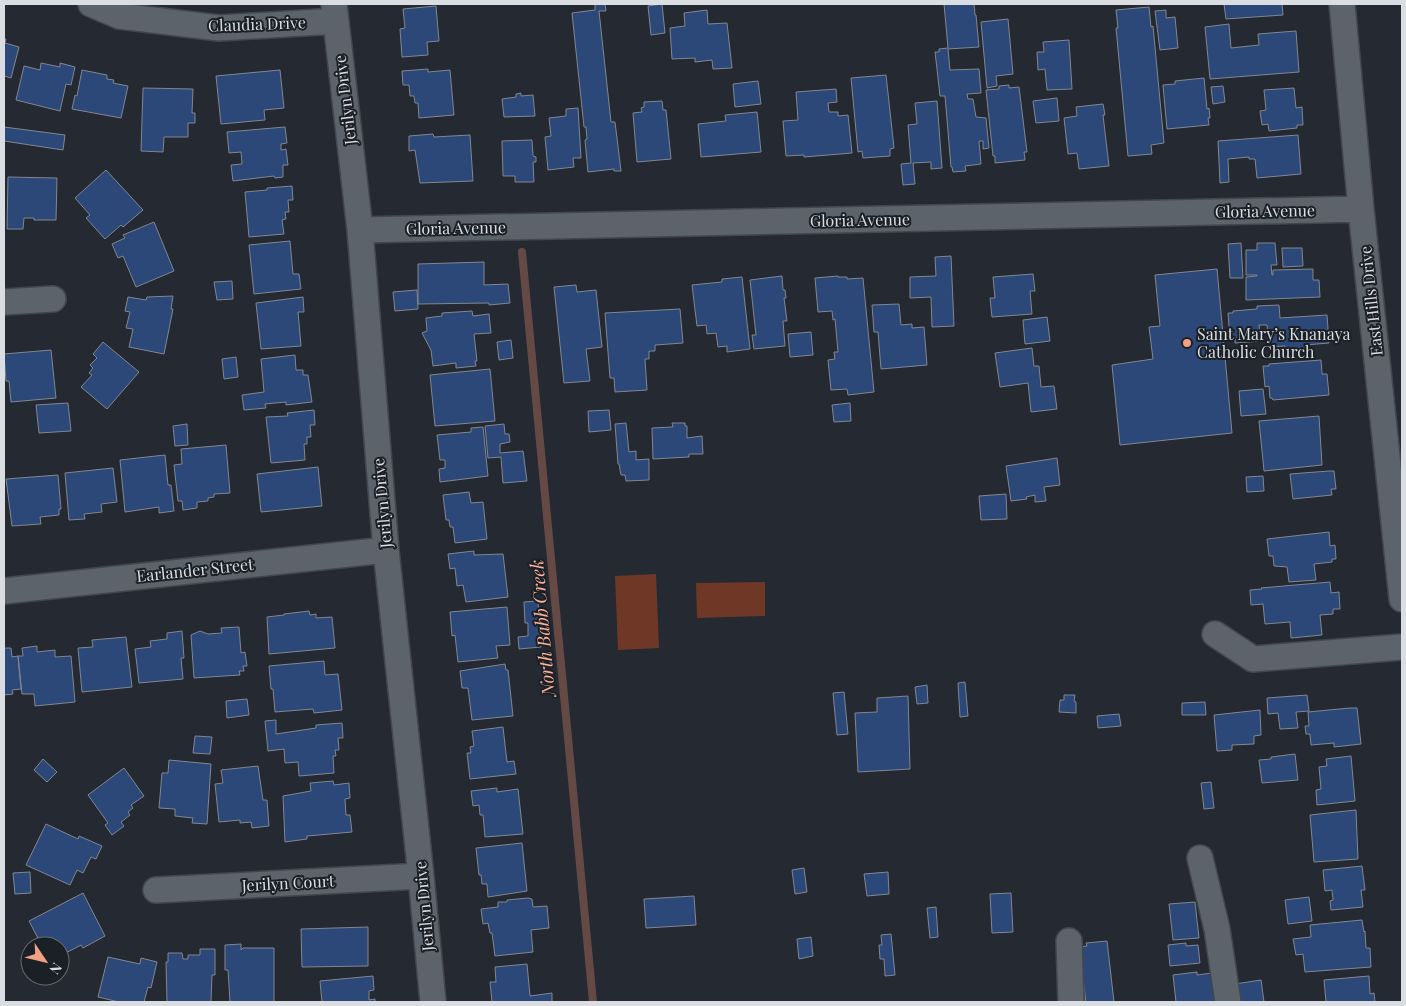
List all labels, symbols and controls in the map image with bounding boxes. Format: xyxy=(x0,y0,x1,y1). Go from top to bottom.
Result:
street label: Claudia Drive xyxy=(208,11,306,36)
street label: Jerilyn Drive xyxy=(329,54,361,147)
street label: Gloria Avenue xyxy=(1215,199,1315,222)
street label: Gloria Avenue xyxy=(810,208,910,231)
street label: Gloria Avenue xyxy=(406,216,506,239)
street label: East Hills Drive xyxy=(1354,245,1387,357)
place label: Saint Mary’s Knanaya Catholic Church xyxy=(1197,323,1350,362)
marker: Saint Mary’s Knanaya Catholic Church xyxy=(1181,337,1193,349)
street label: Jerilyn Drive xyxy=(367,457,396,550)
street label: Earlander Street xyxy=(135,553,255,586)
water label: North Babb Creek xyxy=(524,559,560,699)
street label: Jerilyn Drive xyxy=(409,860,438,953)
street label: Jerilyn Court xyxy=(240,870,335,895)
north arrow xyxy=(20,936,70,986)
text: N xyxy=(45,959,67,978)

